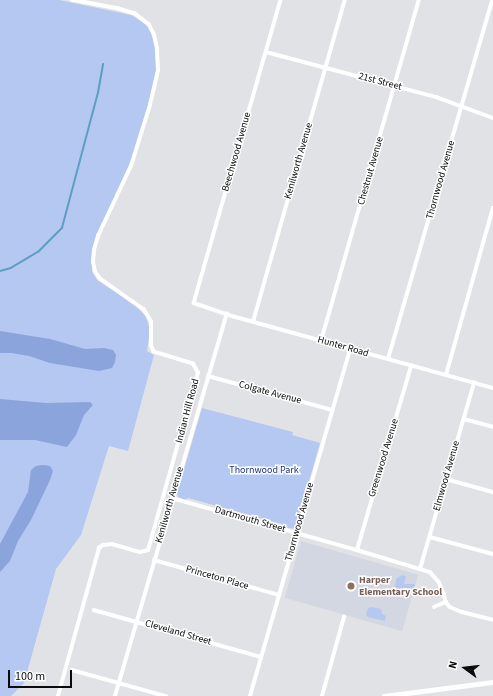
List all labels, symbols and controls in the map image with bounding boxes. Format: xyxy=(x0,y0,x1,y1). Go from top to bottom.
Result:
street label: 21st Street xyxy=(357,70,403,94)
street label: Beechwood Avenue xyxy=(220,111,254,193)
street label: Kenilworth Avenue xyxy=(282,121,316,201)
street label: Chestnut Avenue xyxy=(356,135,386,207)
street label: Thornwood Avenue xyxy=(424,139,458,221)
street label: Hunter Road xyxy=(316,334,370,360)
street label: Indian Hill Road xyxy=(174,377,202,445)
street label: Colgate Avenue xyxy=(237,379,303,407)
street label: Greenwood Avenue xyxy=(366,417,402,499)
street label: Elmwood Avenue xyxy=(431,440,463,512)
street label: Kenilworth Avenue xyxy=(153,465,187,545)
park label: Thornwood Park xyxy=(229,465,299,477)
street label: Thornwood Avenue xyxy=(283,481,317,563)
street label: Dartmouth Street xyxy=(213,504,287,536)
street label: Princeton Place xyxy=(184,563,250,593)
place label: Harper Elementary School xyxy=(359,574,442,598)
marker: Harper Elementary School xyxy=(346,581,356,591)
street label: Cleveland Street xyxy=(143,618,213,648)
north arrow xyxy=(445,648,485,688)
text: N xyxy=(445,659,461,670)
scale bar xyxy=(10,662,74,688)
text: 100 m xyxy=(15,668,45,685)

